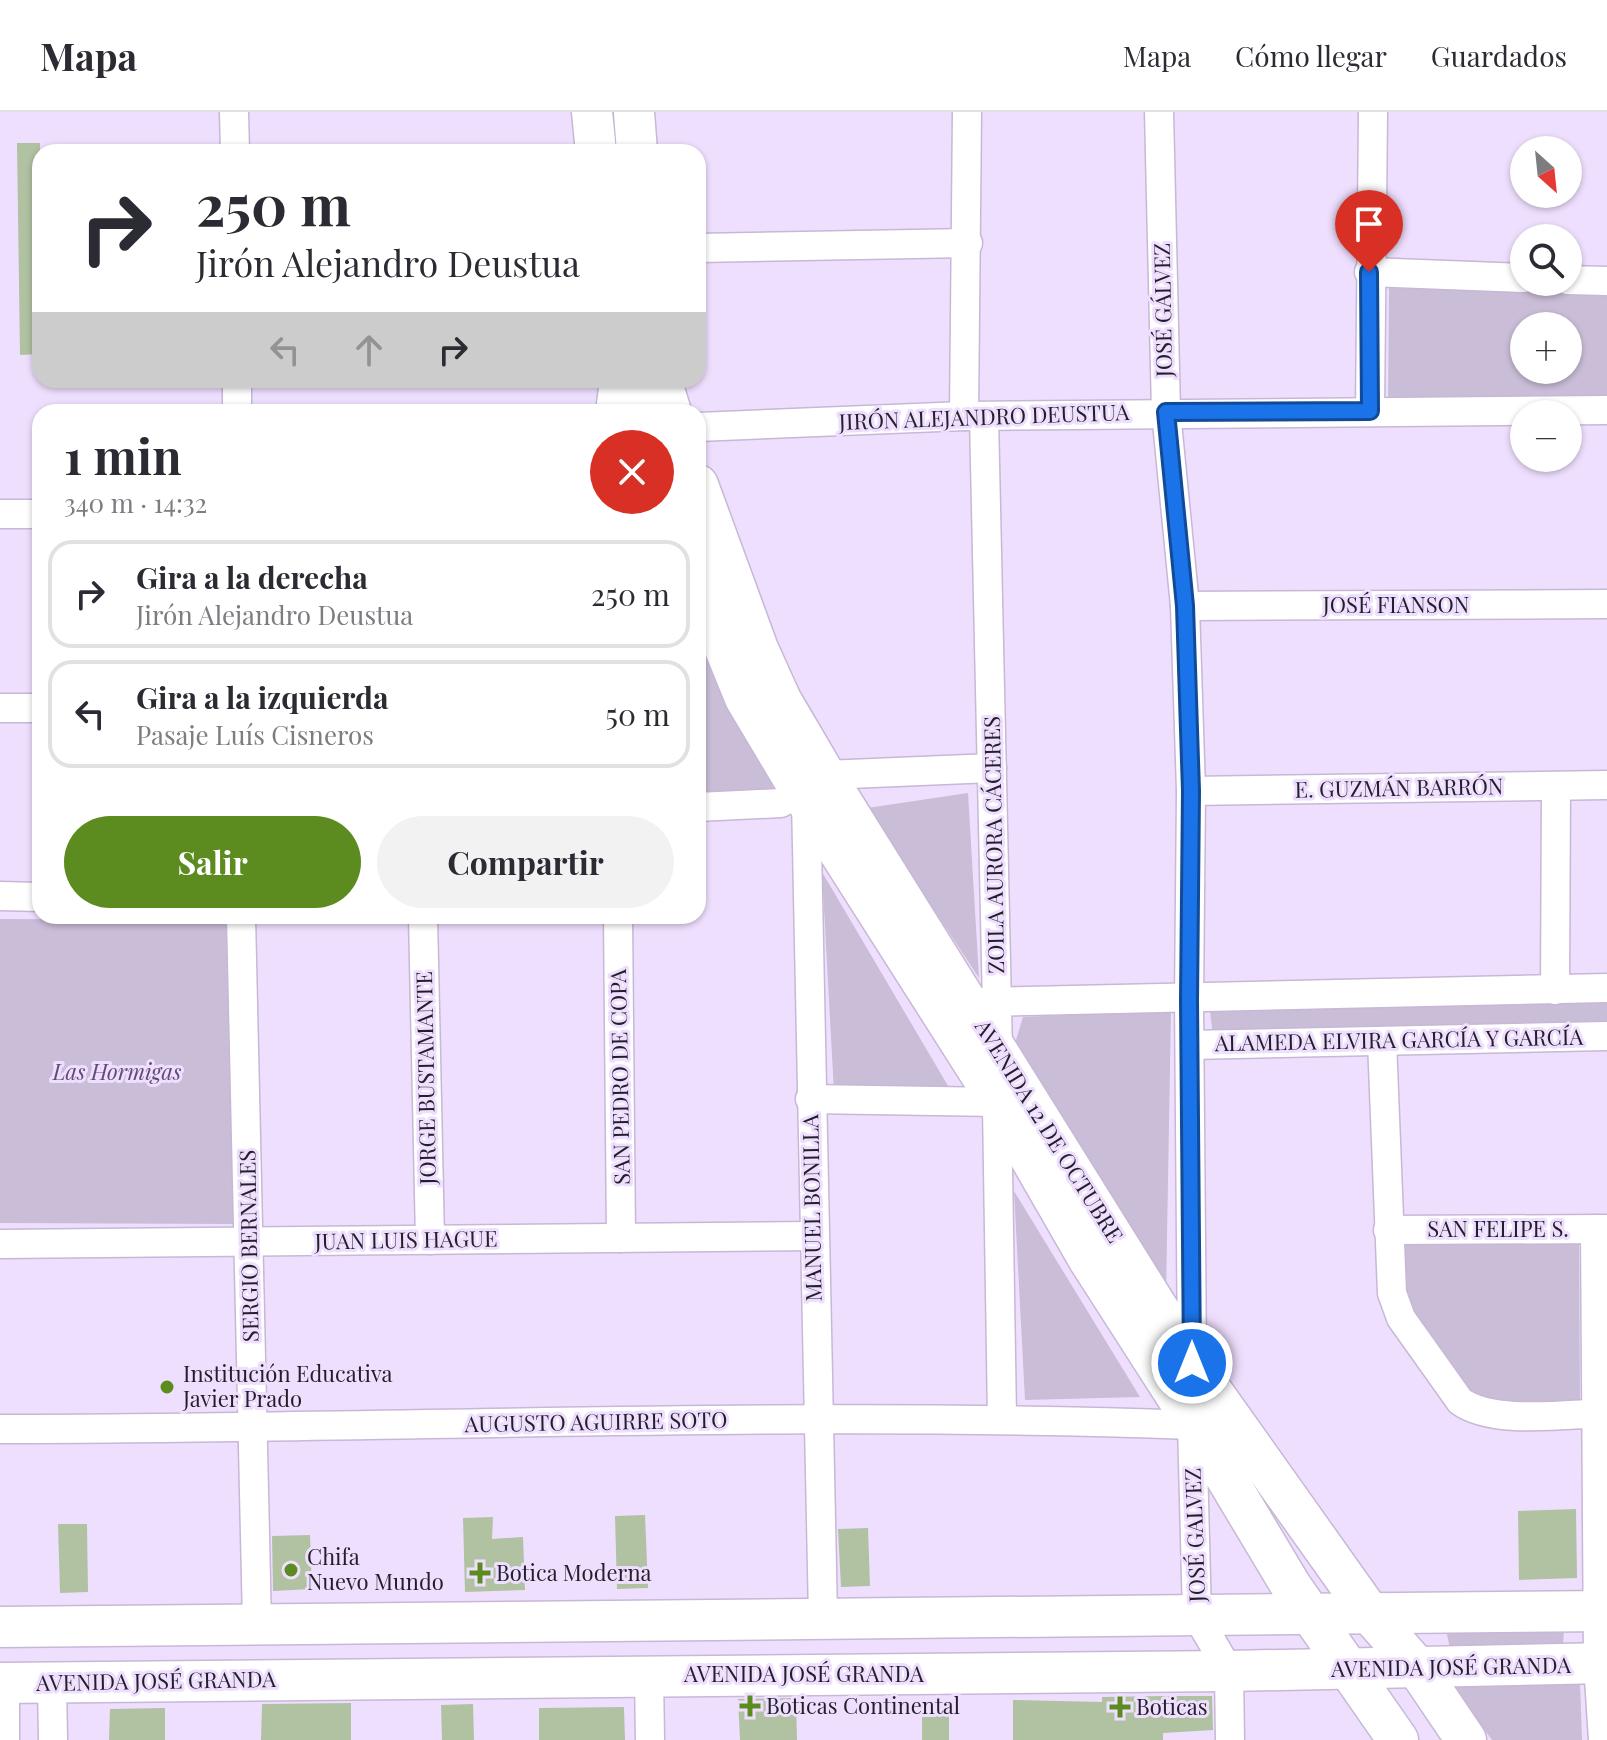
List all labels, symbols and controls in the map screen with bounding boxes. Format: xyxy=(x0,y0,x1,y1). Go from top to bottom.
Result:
text: Mapa xyxy=(40,30,137,81)
text: Mapa xyxy=(1123,37,1191,74)
text: Cómo llegar xyxy=(1235,37,1387,74)
text: Guardados xyxy=(1431,37,1567,74)
north arrow xyxy=(1510,136,1582,208)
map controls xyxy=(1510,136,1582,472)
text: 250 m xyxy=(196,166,351,241)
icon: right xyxy=(64,176,168,280)
pin xyxy=(1335,190,1403,272)
icon: arrive xyxy=(1347,202,1391,246)
button: search xyxy=(1510,224,1582,296)
text: Jirón Alejandro Deustua xyxy=(196,238,580,286)
street label: JOSÉ GÁLVEZ xyxy=(1146,243,1178,378)
button: + xyxy=(1510,312,1582,384)
icon: left xyxy=(263,328,307,372)
icon: ahead xyxy=(347,328,391,372)
icon: right xyxy=(431,328,475,372)
street label: JIRÓN ALEJANDRO DEUSTUA xyxy=(837,396,1130,436)
button: − xyxy=(1510,400,1582,472)
text: 1 min xyxy=(64,423,182,487)
button: close xyxy=(590,430,674,514)
text: 340 m · 14:32 xyxy=(64,485,207,520)
text: Gira a la derecha xyxy=(136,557,368,597)
icon: right xyxy=(68,572,112,616)
text: 250 m xyxy=(591,574,670,614)
street label: JOSÉ FIANSON xyxy=(1322,589,1469,619)
text: Jirón Alejandro Deustua xyxy=(136,597,413,632)
text: Gira a la izquierda xyxy=(136,677,389,717)
icon: left xyxy=(68,692,112,736)
text: 50 m xyxy=(605,694,670,734)
street label: ZOILA AURORA CÁCERES xyxy=(976,716,1010,974)
text: Pasaje Luís Cisneros xyxy=(136,717,374,752)
street label: E. GUZMÁN BARRÓN xyxy=(1294,770,1504,804)
button: Salir xyxy=(64,816,361,908)
button: Compartir xyxy=(377,816,674,908)
street label: SAN PEDRO DE COPA xyxy=(602,969,636,1185)
street label: JORGE BUSTAMANTE xyxy=(408,971,442,1186)
street label: AVENIDA 12 DE OCTUBRE xyxy=(968,1012,1131,1248)
street label: ALAMEDA ELVIRA GARCÍA Y GARCÍA xyxy=(1214,1021,1584,1057)
park label: Las Hormigas xyxy=(52,1056,182,1086)
street label: MANUEL BONILLA xyxy=(794,1114,828,1302)
street label: SERGIO BERNALES xyxy=(231,1150,265,1342)
street label: SAN FELIPE S. xyxy=(1427,1213,1569,1243)
street label: JUAN LUIS HAGUE xyxy=(313,1222,498,1256)
position arrow xyxy=(1150,1321,1234,1405)
place label: Institución Educativa Javier Prado xyxy=(182,1358,393,1413)
marker: Institución Educativa Javier Prado xyxy=(158,1378,176,1396)
street label: AUGUSTO AGUIRRE SOTO xyxy=(463,1404,728,1438)
street label: JOSÉ GALVEZ xyxy=(1177,1467,1211,1604)
place label: Chifa Nuevo Mundo xyxy=(307,1541,444,1596)
place label: Botica Moderna xyxy=(496,1557,652,1587)
marker: Chifa Nuevo Mundo xyxy=(282,1561,300,1579)
marker: Botica Moderna xyxy=(471,1564,489,1582)
street label: AVENIDA JOSÉ GRANDA xyxy=(1330,1649,1571,1683)
street label: AVENIDA JOSÉ GRANDA xyxy=(683,1658,924,1688)
street label: AVENIDA JOSÉ GRANDA xyxy=(35,1663,276,1697)
place label: Boticas Continental xyxy=(766,1690,960,1720)
place label: Boticas xyxy=(1136,1691,1207,1721)
marker: Boticas Continental xyxy=(741,1697,759,1715)
marker: Boticas xyxy=(1111,1698,1129,1716)

